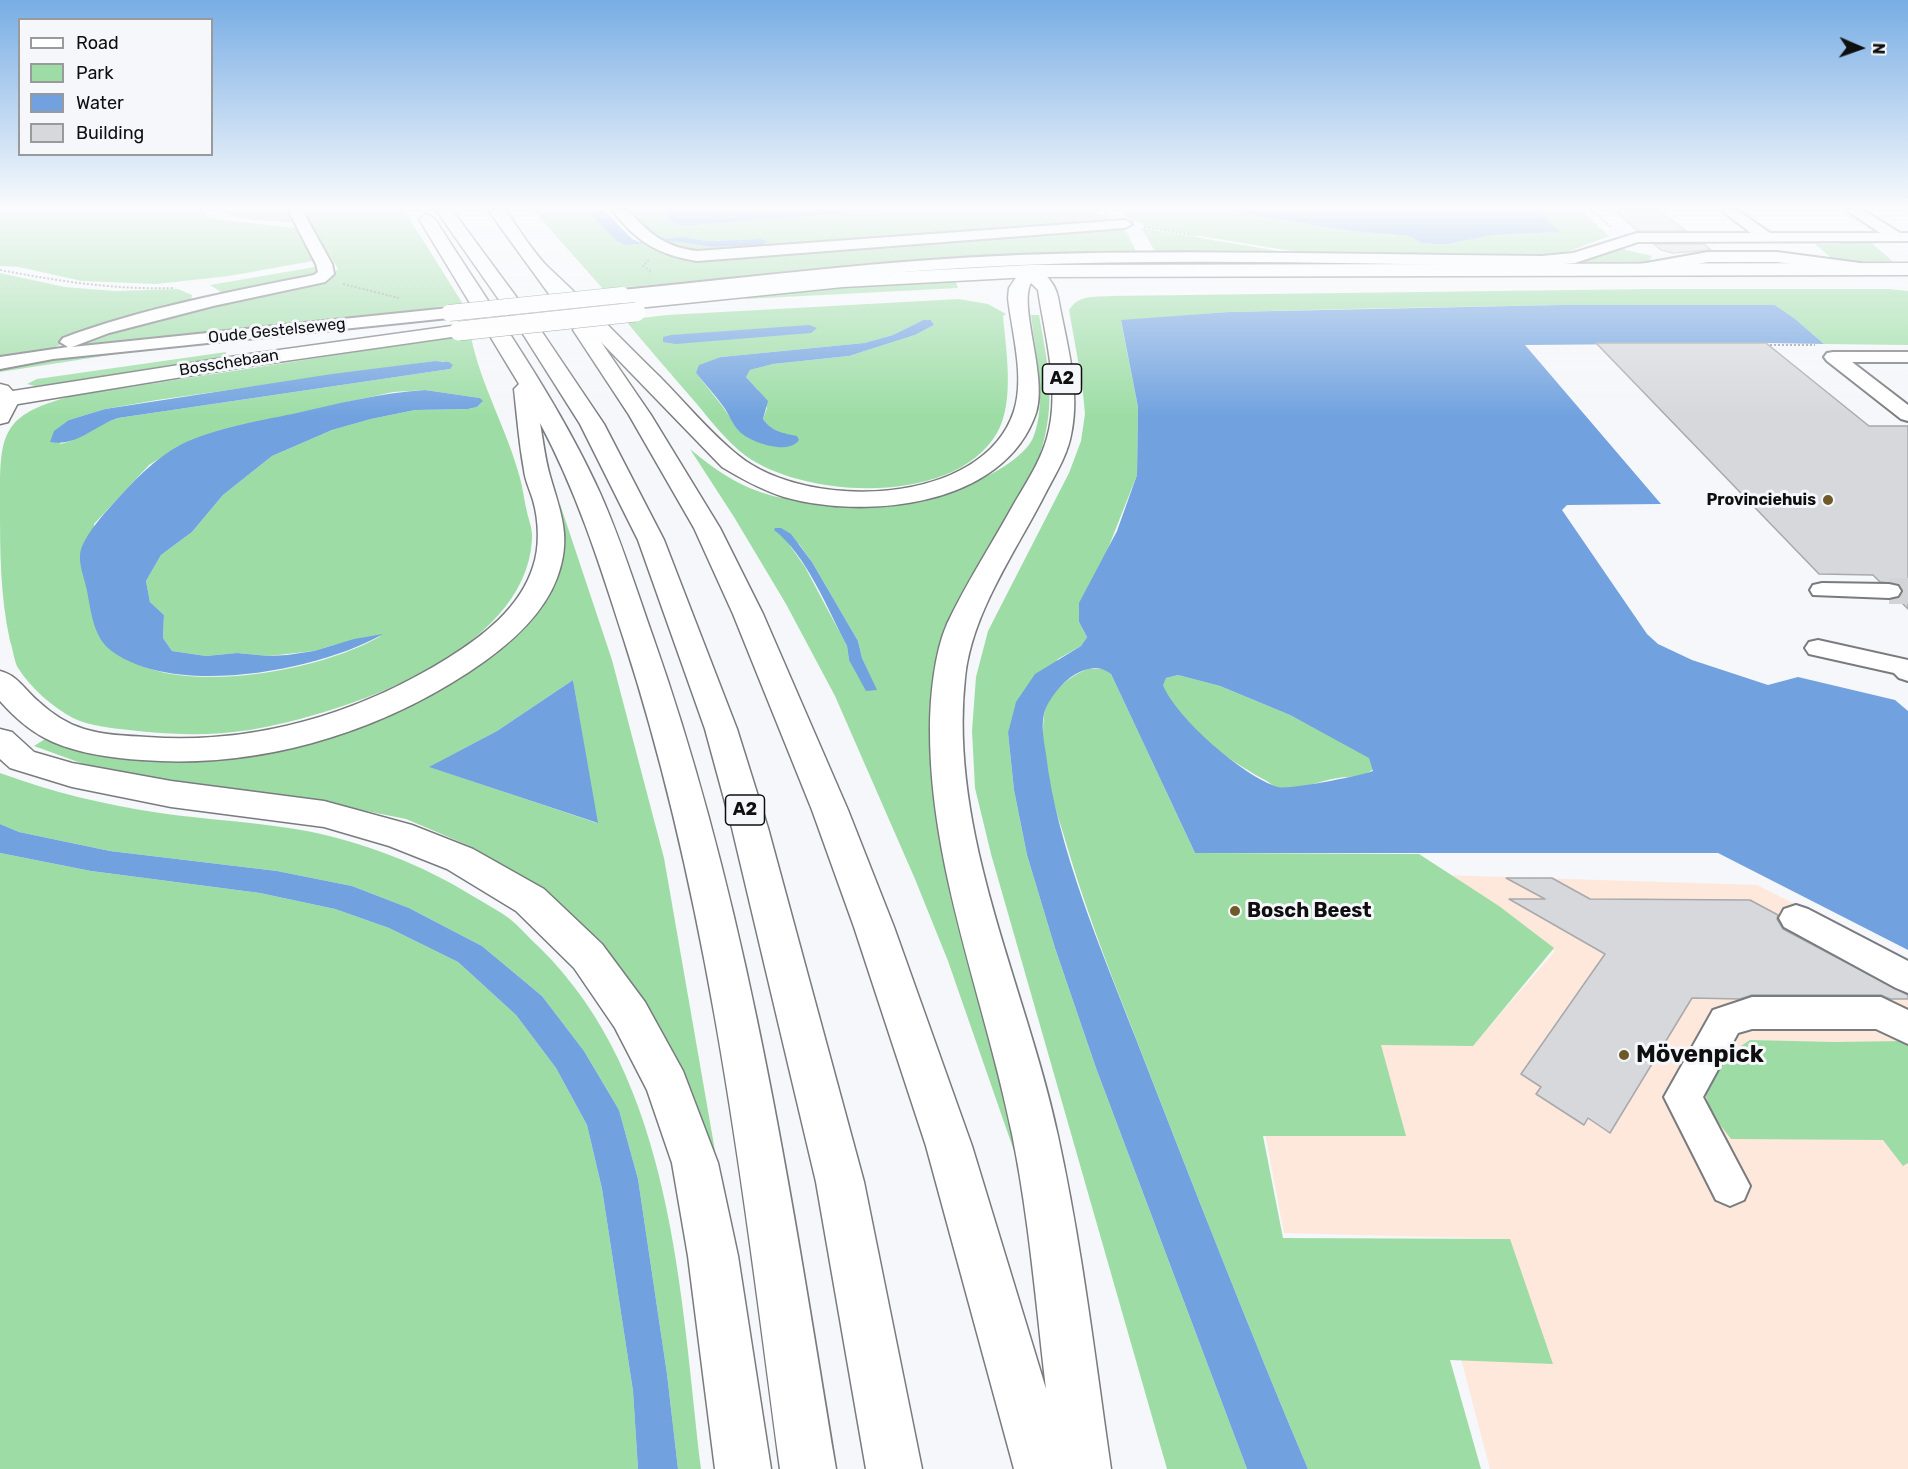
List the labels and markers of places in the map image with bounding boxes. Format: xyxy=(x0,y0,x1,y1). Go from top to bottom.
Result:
place label: Provinciehuis xyxy=(1707,490,1816,510)
marker: Provinciehuis xyxy=(1821,493,1835,507)
place label: Bosch Beest xyxy=(1247,899,1372,923)
marker: Bosch Beest xyxy=(1228,904,1242,918)
place label: Mövenpick xyxy=(1636,1041,1764,1069)
marker: Mövenpick xyxy=(1617,1048,1631,1062)

